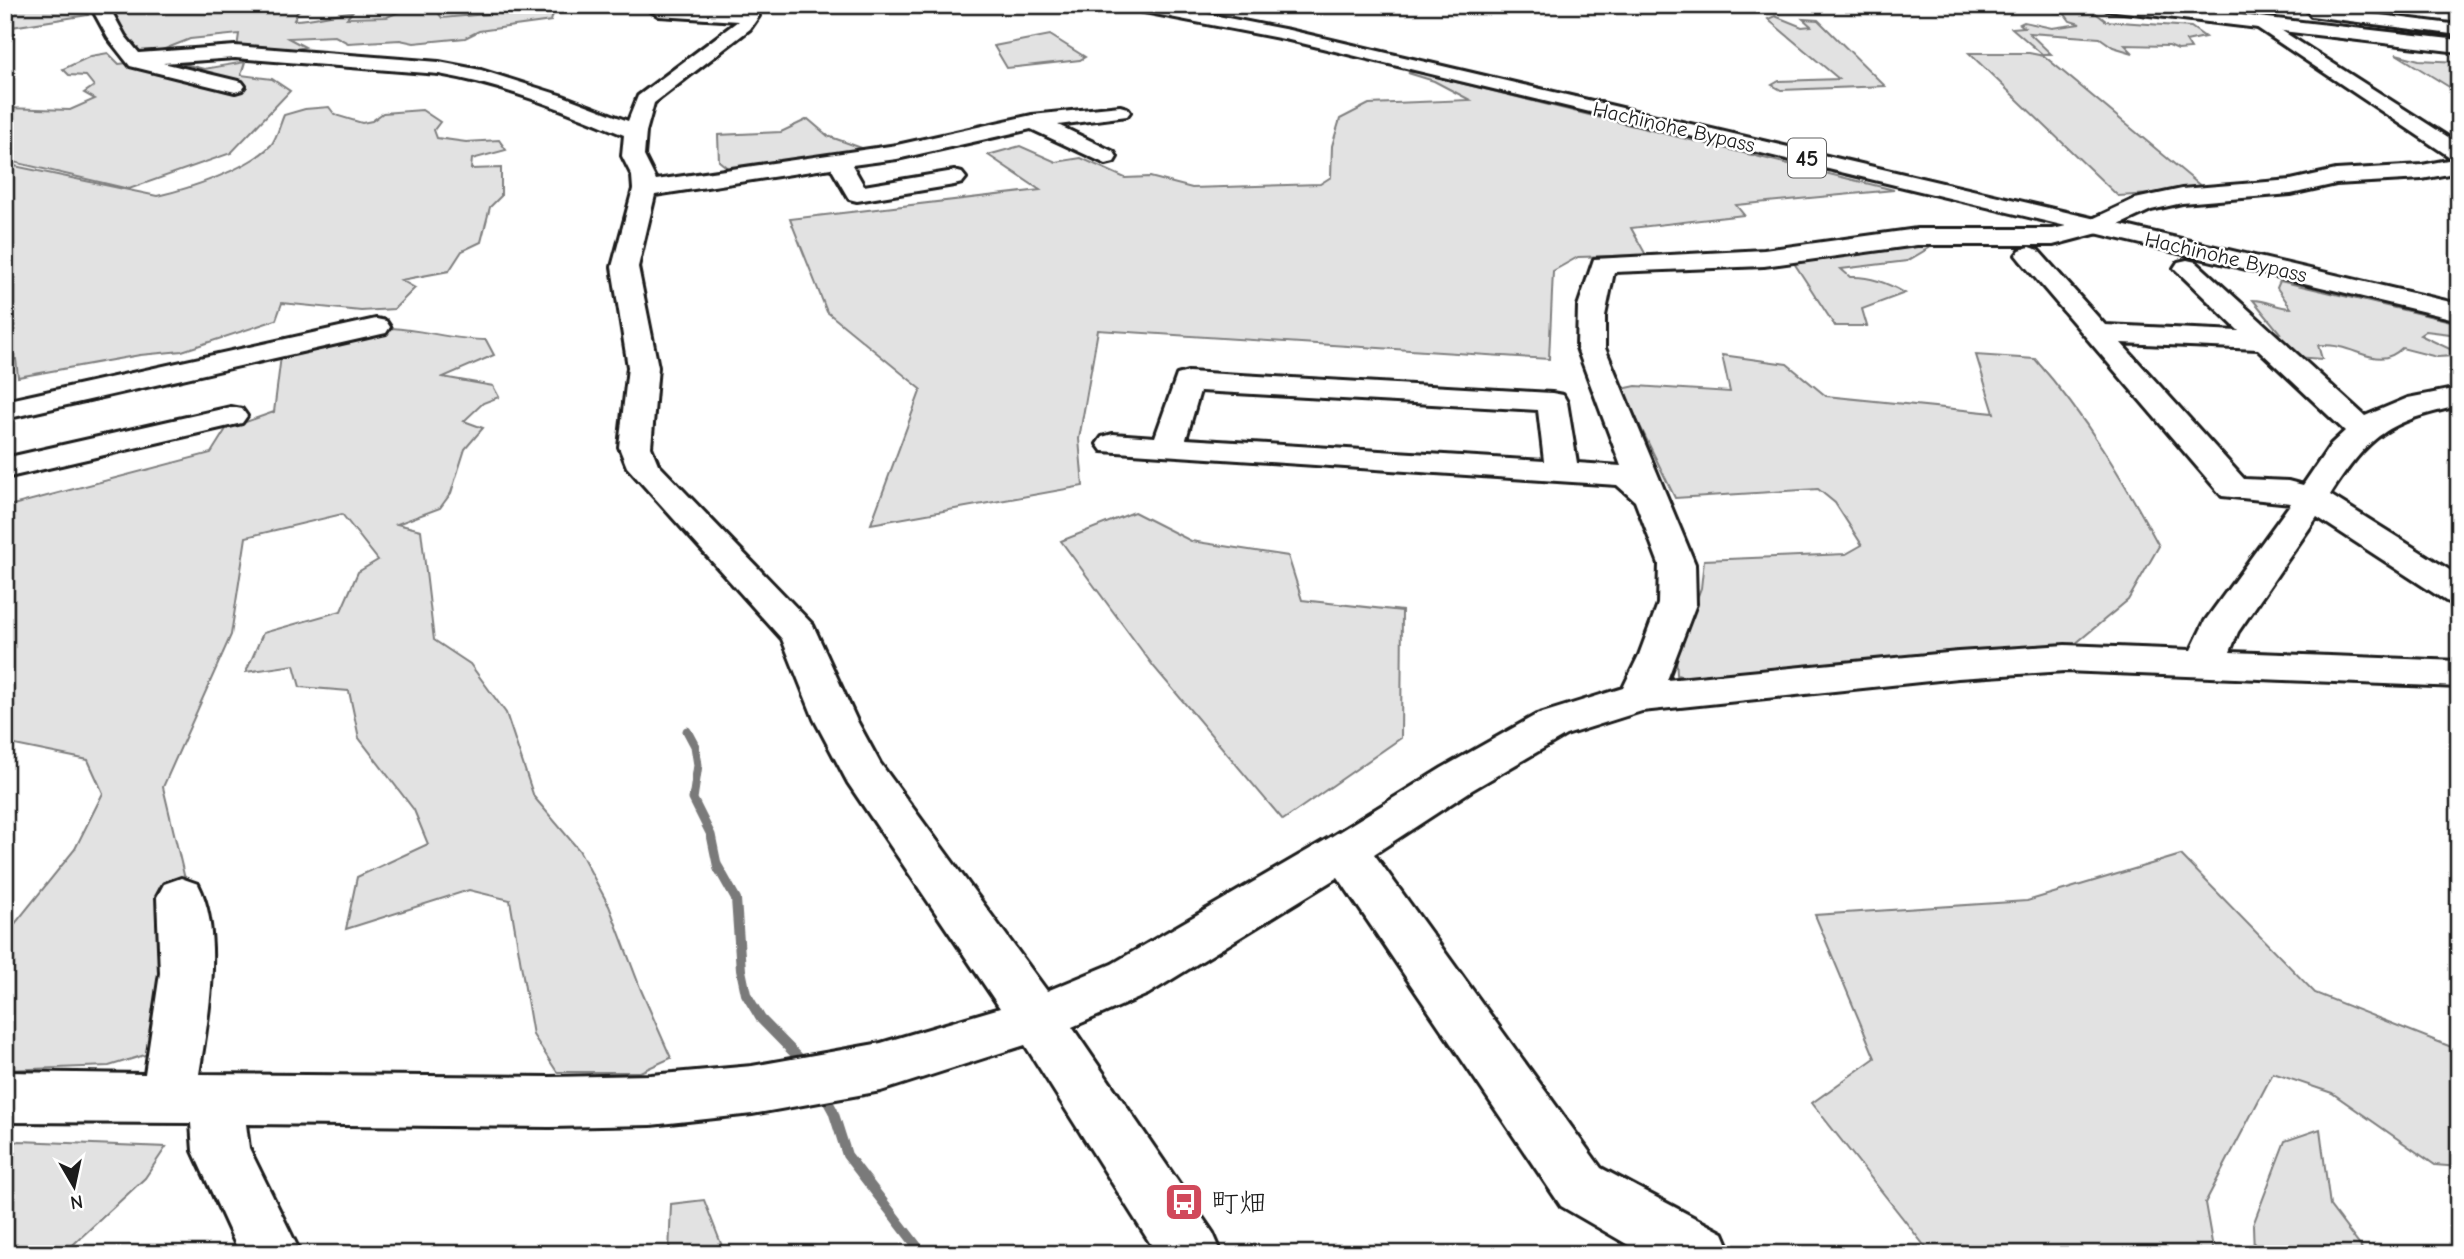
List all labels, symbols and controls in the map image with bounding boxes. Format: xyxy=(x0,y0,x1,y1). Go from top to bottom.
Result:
street label: Hachinohe Bypass xyxy=(1591,97,1757,157)
road number: 45 xyxy=(1788,139,1826,178)
street label: Hachinohe Bypass xyxy=(2143,227,2309,287)
north arrow xyxy=(38,1150,108,1220)
bus stop icon: 町畑 xyxy=(1163,1181,1205,1223)
place label: 町畑 xyxy=(1211,1187,1267,1219)
text: N xyxy=(69,1190,84,1214)

